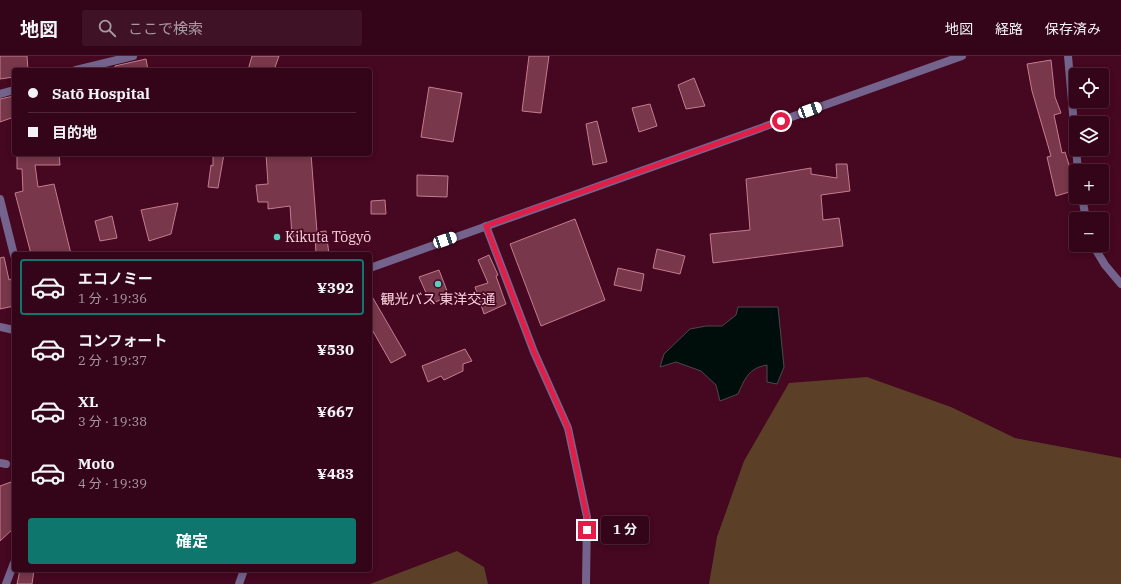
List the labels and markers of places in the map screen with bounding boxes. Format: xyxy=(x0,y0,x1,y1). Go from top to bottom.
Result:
place label: Kikuta Tōgyō xyxy=(285,228,371,246)
marker: Kikuta Tōgyō xyxy=(272,232,282,242)
marker: 観光バス 東洋交通 xyxy=(433,279,443,289)
place label: 観光バス 東洋交通 xyxy=(380,290,496,308)

